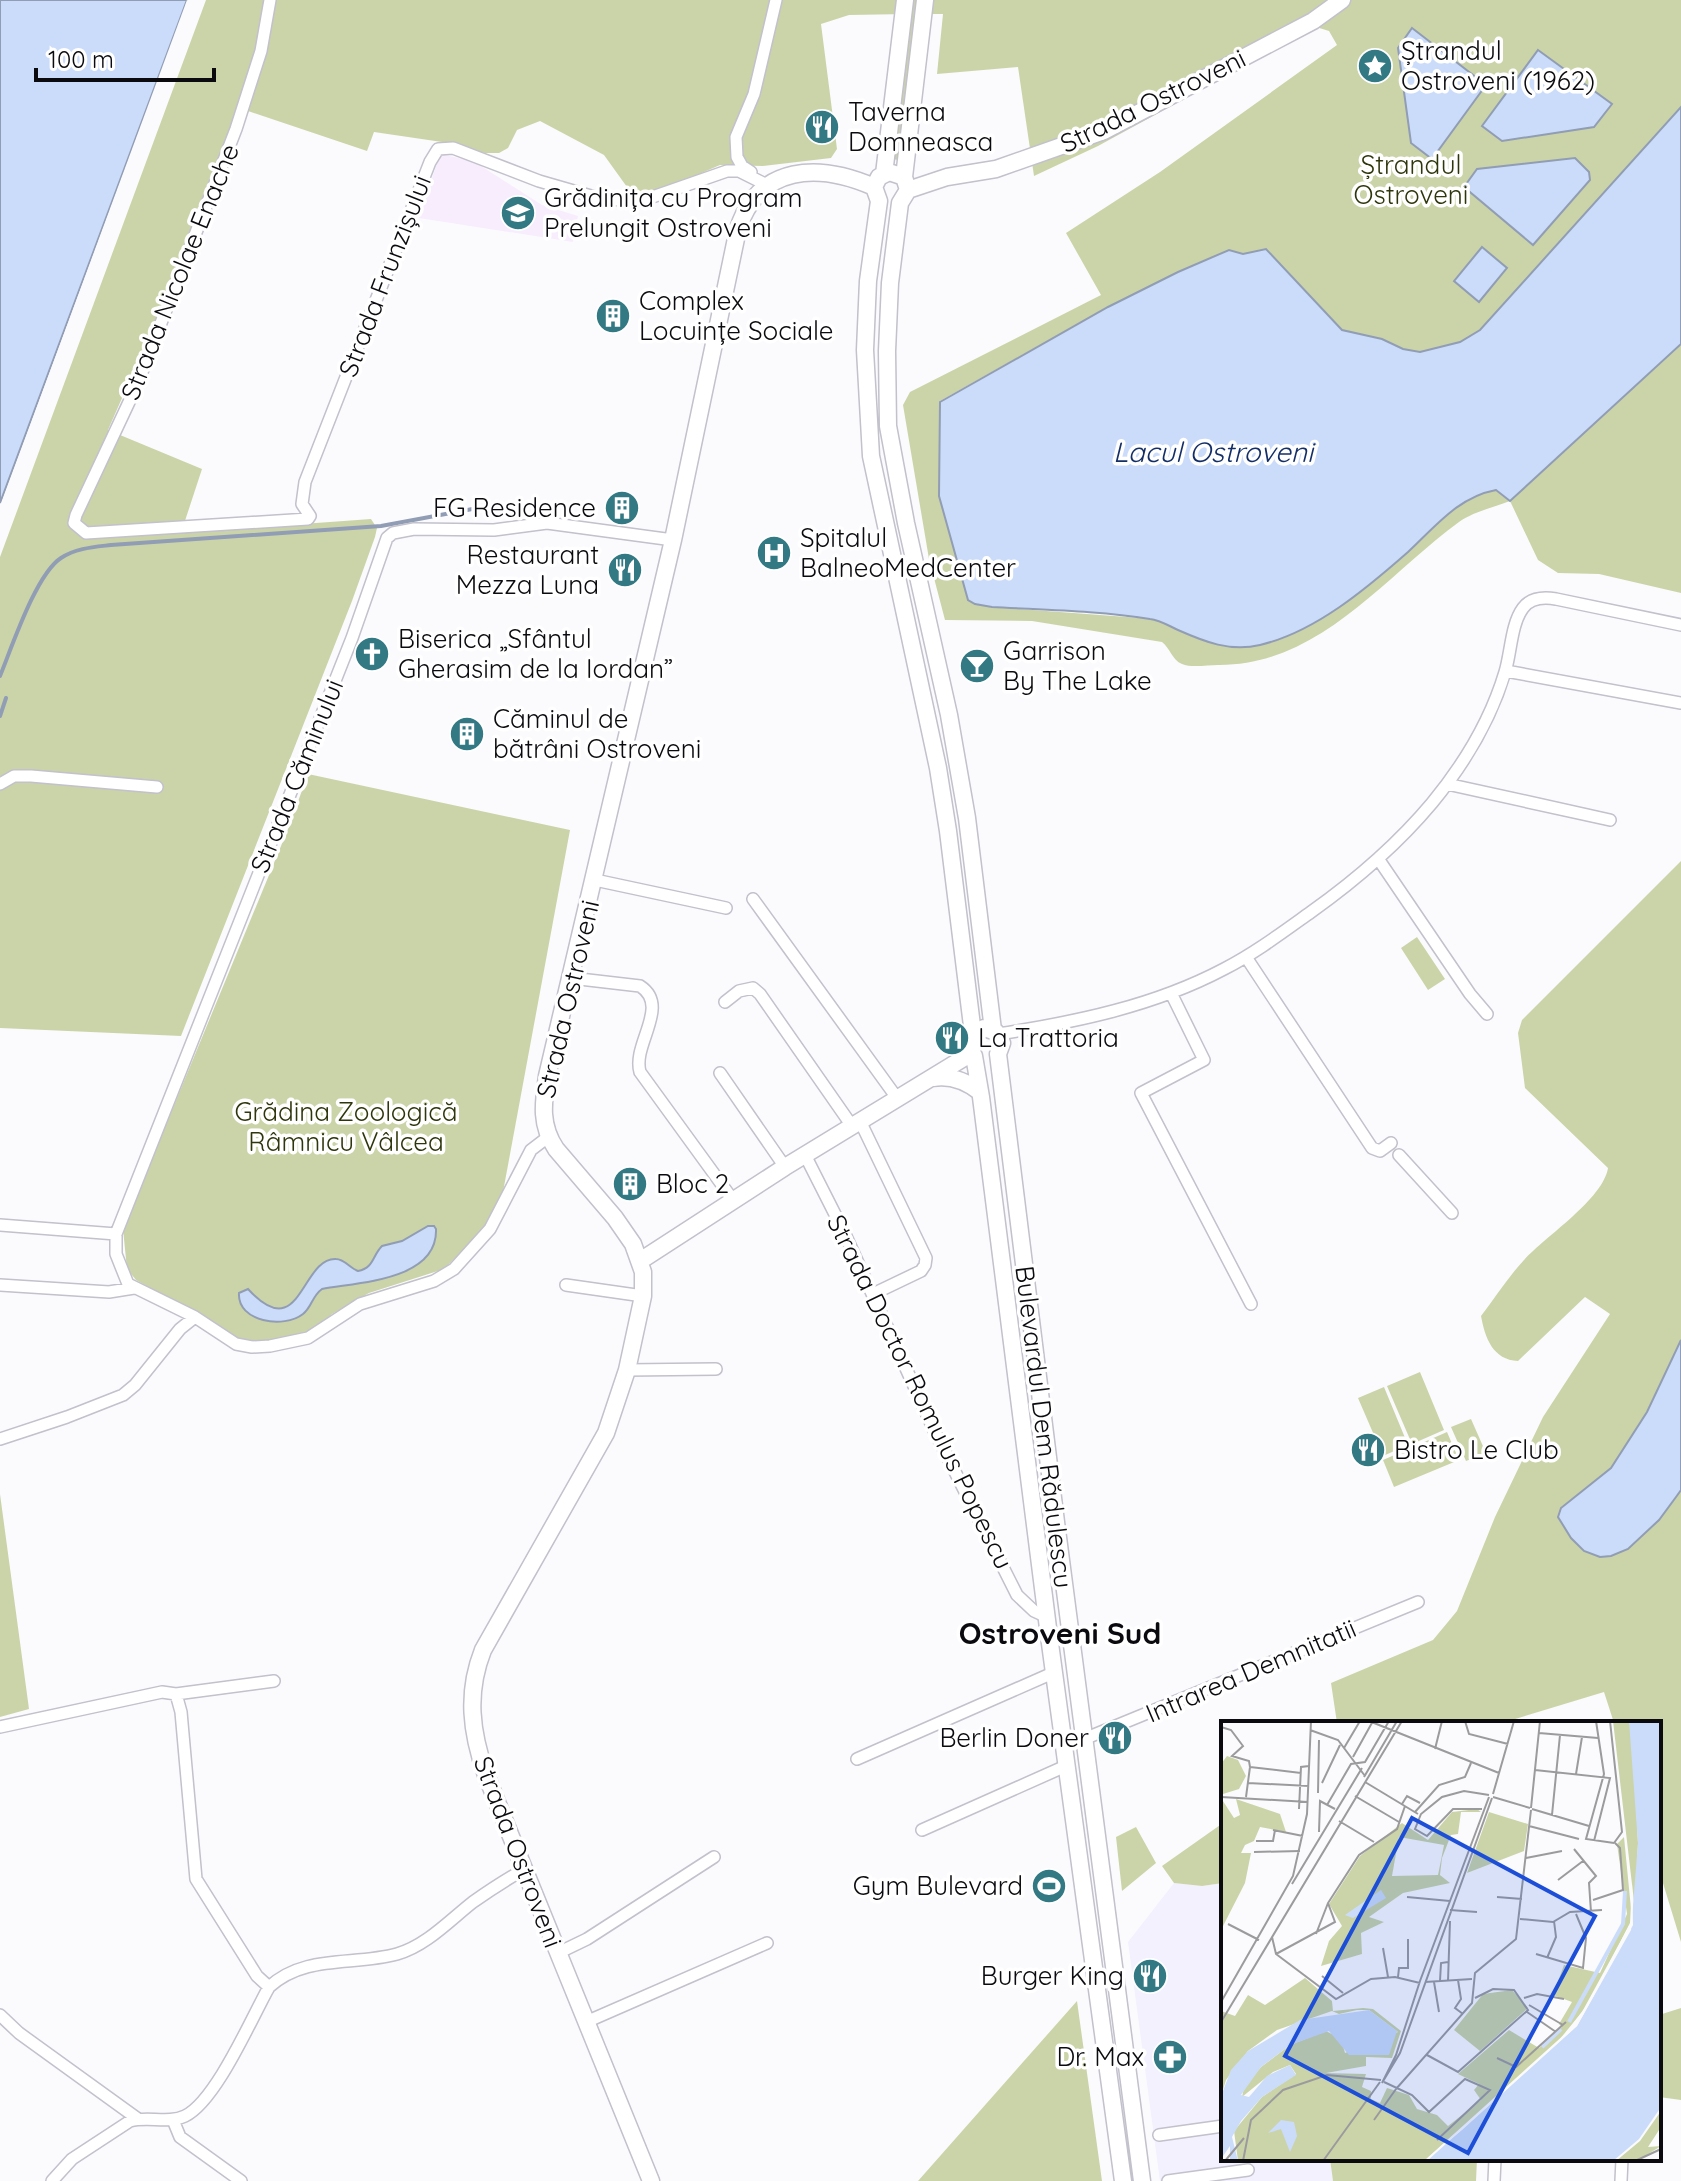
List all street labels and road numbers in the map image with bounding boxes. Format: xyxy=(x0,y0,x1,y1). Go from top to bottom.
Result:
street label: Strada Ostroveni xyxy=(1055,41,1251,160)
street label: Strada Nicolae Enache xyxy=(113,139,246,405)
street label: Strada Frunzișului xyxy=(331,170,438,381)
street label: Strada Căminului xyxy=(243,674,350,877)
street label: Strada Ostroveni xyxy=(529,897,606,1101)
street label: Strada Doctor Romulus Popescu xyxy=(820,1209,1021,1574)
street label: Bulevardul Dem Rădulescu xyxy=(1008,1264,1081,1590)
street label: Intrarea Demnitatii xyxy=(1141,1611,1361,1730)
street label: Strada Ostroveni xyxy=(467,1751,570,1952)

